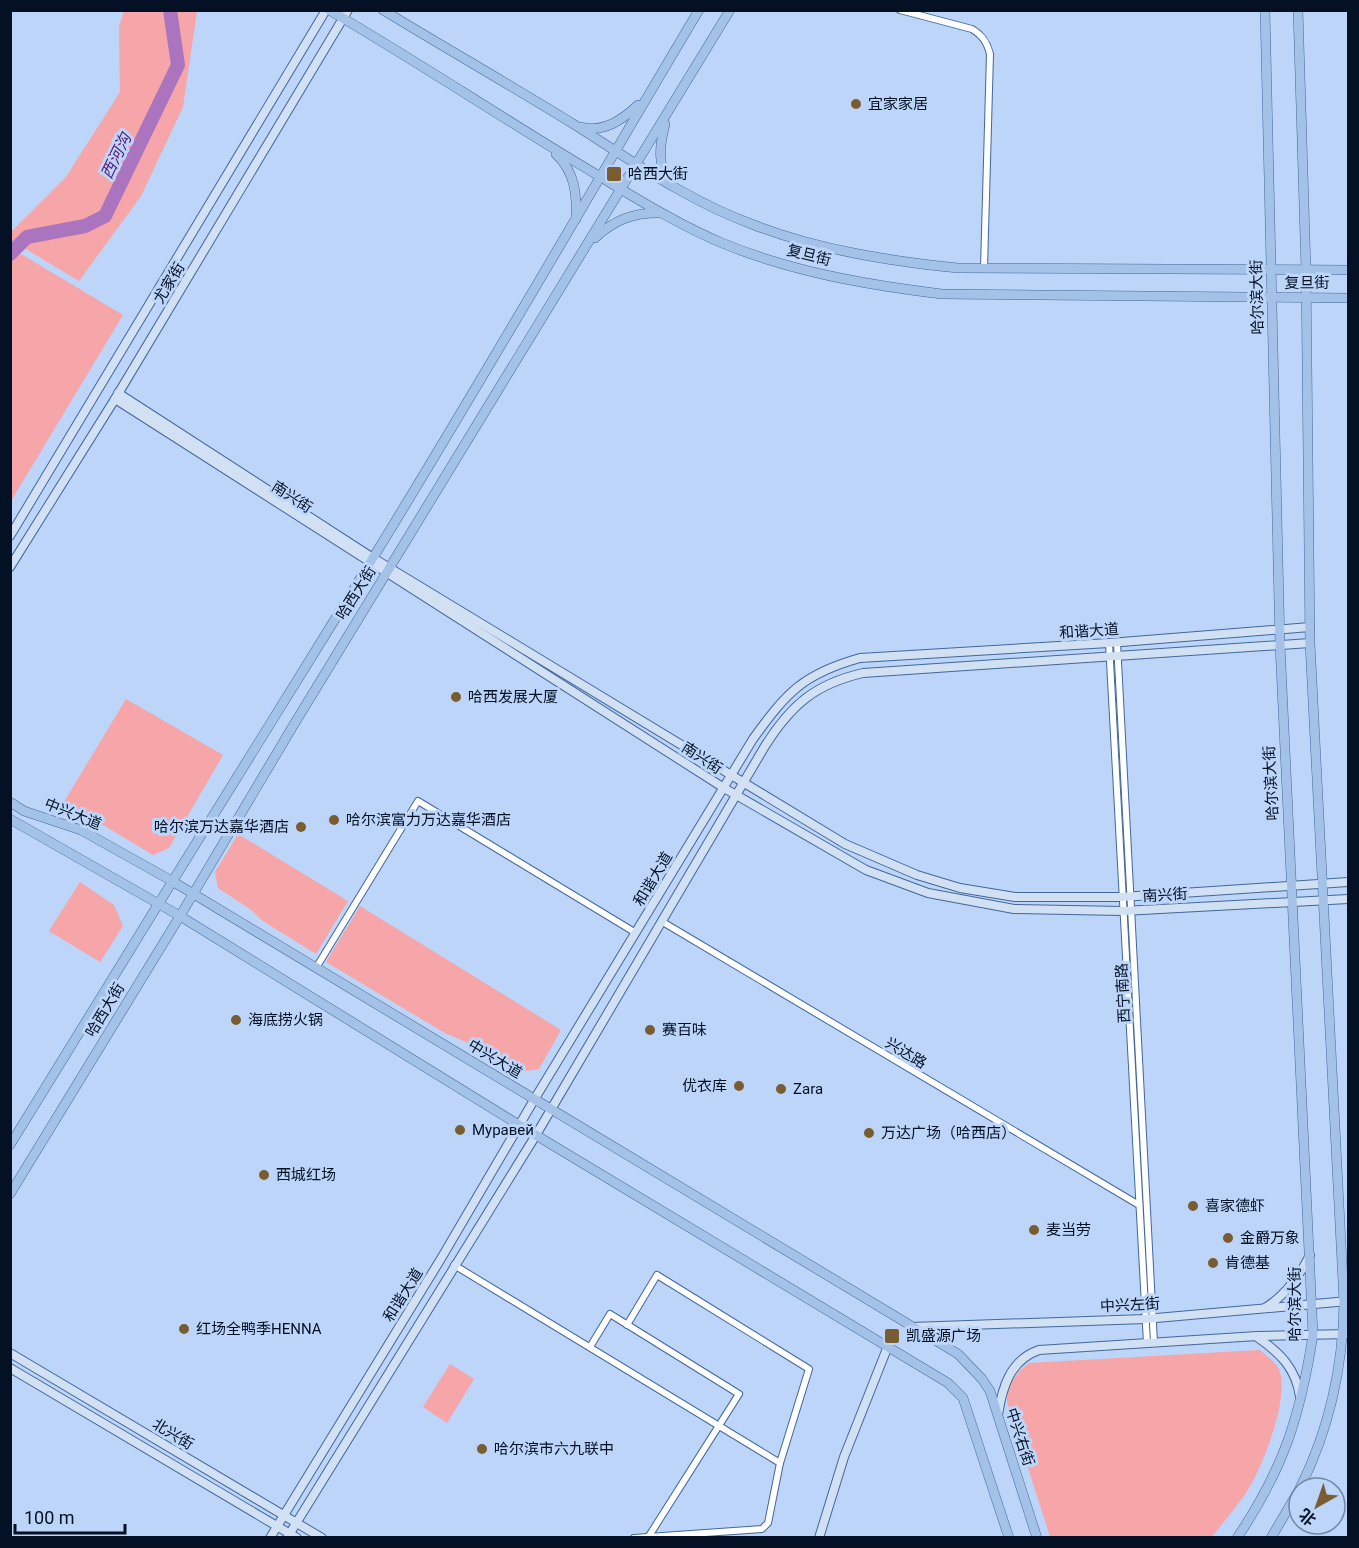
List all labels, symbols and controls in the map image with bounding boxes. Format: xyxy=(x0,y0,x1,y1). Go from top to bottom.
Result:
place label: 宜家家居 xyxy=(868,95,928,113)
marker: 宜家家居 xyxy=(849,97,863,111)
water label: 西河沟 xyxy=(97,128,136,182)
marker: 哈西大街 xyxy=(605,165,623,183)
place label: 哈西大街 xyxy=(628,165,688,183)
street label: 复旦街 xyxy=(785,241,833,269)
street label: 尤家街 xyxy=(150,259,188,307)
street label: 哈尔滨大街 xyxy=(1247,259,1267,335)
street label: 复旦街 xyxy=(1284,274,1330,292)
street label: 南兴街 xyxy=(268,477,316,517)
street label: 哈西大街 xyxy=(332,563,380,623)
street label: 和谐大道 xyxy=(1058,620,1120,642)
place label: 哈西发展大厦 xyxy=(468,688,558,706)
marker: 哈西发展大厦 xyxy=(449,690,463,704)
street label: 南兴街 xyxy=(678,738,726,778)
street label: 哈尔滨大街 xyxy=(1260,745,1282,821)
street label: 中兴大道 xyxy=(42,794,104,834)
place label: 哈尔滨富力万达嘉华酒店 xyxy=(346,811,511,829)
marker: 哈尔滨富力万达嘉华酒店 xyxy=(327,813,341,827)
place label: 哈尔滨万达嘉华酒店 xyxy=(154,818,289,836)
marker: 哈尔滨万达嘉华酒店 xyxy=(294,820,308,834)
street label: 和谐大道 xyxy=(630,849,676,909)
street label: 南兴街 xyxy=(1142,885,1188,905)
street label: 西宁南路 xyxy=(1112,963,1134,1023)
street label: 哈西大街 xyxy=(82,980,128,1040)
place label: 海底捞火锅 xyxy=(248,1011,323,1029)
marker: 海底捞火锅 xyxy=(229,1013,243,1027)
place label: 赛百味 xyxy=(662,1021,707,1039)
marker: 赛百味 xyxy=(643,1023,657,1037)
street label: 兴达路 xyxy=(882,1034,930,1072)
street label: 中兴大道 xyxy=(465,1036,525,1082)
place label: 优衣库 xyxy=(682,1077,727,1095)
marker: 优衣库 xyxy=(732,1079,746,1093)
place label: Zara xyxy=(793,1080,823,1098)
marker: Zara xyxy=(774,1082,788,1096)
place label: Муравей xyxy=(472,1121,534,1139)
marker: Муравей xyxy=(453,1123,467,1137)
place label: 万达广场（哈西店） xyxy=(881,1124,1016,1142)
marker: 万达广场（哈西店） xyxy=(862,1126,876,1140)
place label: 西城红场 xyxy=(276,1166,336,1184)
marker: 西城红场 xyxy=(257,1168,271,1182)
place label: 喜家德虾 xyxy=(1205,1197,1265,1215)
marker: 喜家德虾 xyxy=(1186,1199,1200,1213)
place label: 麦当劳 xyxy=(1046,1221,1091,1239)
marker: 麦当劳 xyxy=(1027,1223,1041,1237)
place label: 金爵万象 xyxy=(1240,1229,1300,1247)
marker: 金爵万象 xyxy=(1221,1231,1235,1245)
place label: 肯德基 xyxy=(1225,1254,1270,1272)
marker: 肯德基 xyxy=(1206,1256,1220,1270)
street label: 和谐大道 xyxy=(379,1265,427,1325)
street label: 哈尔滨大街 xyxy=(1286,1266,1304,1342)
street label: 中兴左街 xyxy=(1100,1294,1160,1316)
place label: 红场全鸭季HENNA xyxy=(196,1320,322,1338)
marker: 红场全鸭季HENNA xyxy=(177,1322,191,1336)
marker: 凯盛源广场 xyxy=(883,1327,901,1345)
place label: 凯盛源广场 xyxy=(906,1327,981,1345)
street label: 中兴右街 xyxy=(1002,1406,1038,1468)
street label: 北兴街 xyxy=(149,1415,197,1453)
place label: 哈尔滨市六九联中 xyxy=(494,1440,614,1458)
marker: 哈尔滨市六九联中 xyxy=(475,1442,489,1456)
north arrow xyxy=(1287,1476,1347,1536)
scale bar xyxy=(15,1497,124,1535)
text: 北 xyxy=(1295,1505,1320,1530)
text: 100 m xyxy=(24,1507,75,1528)

